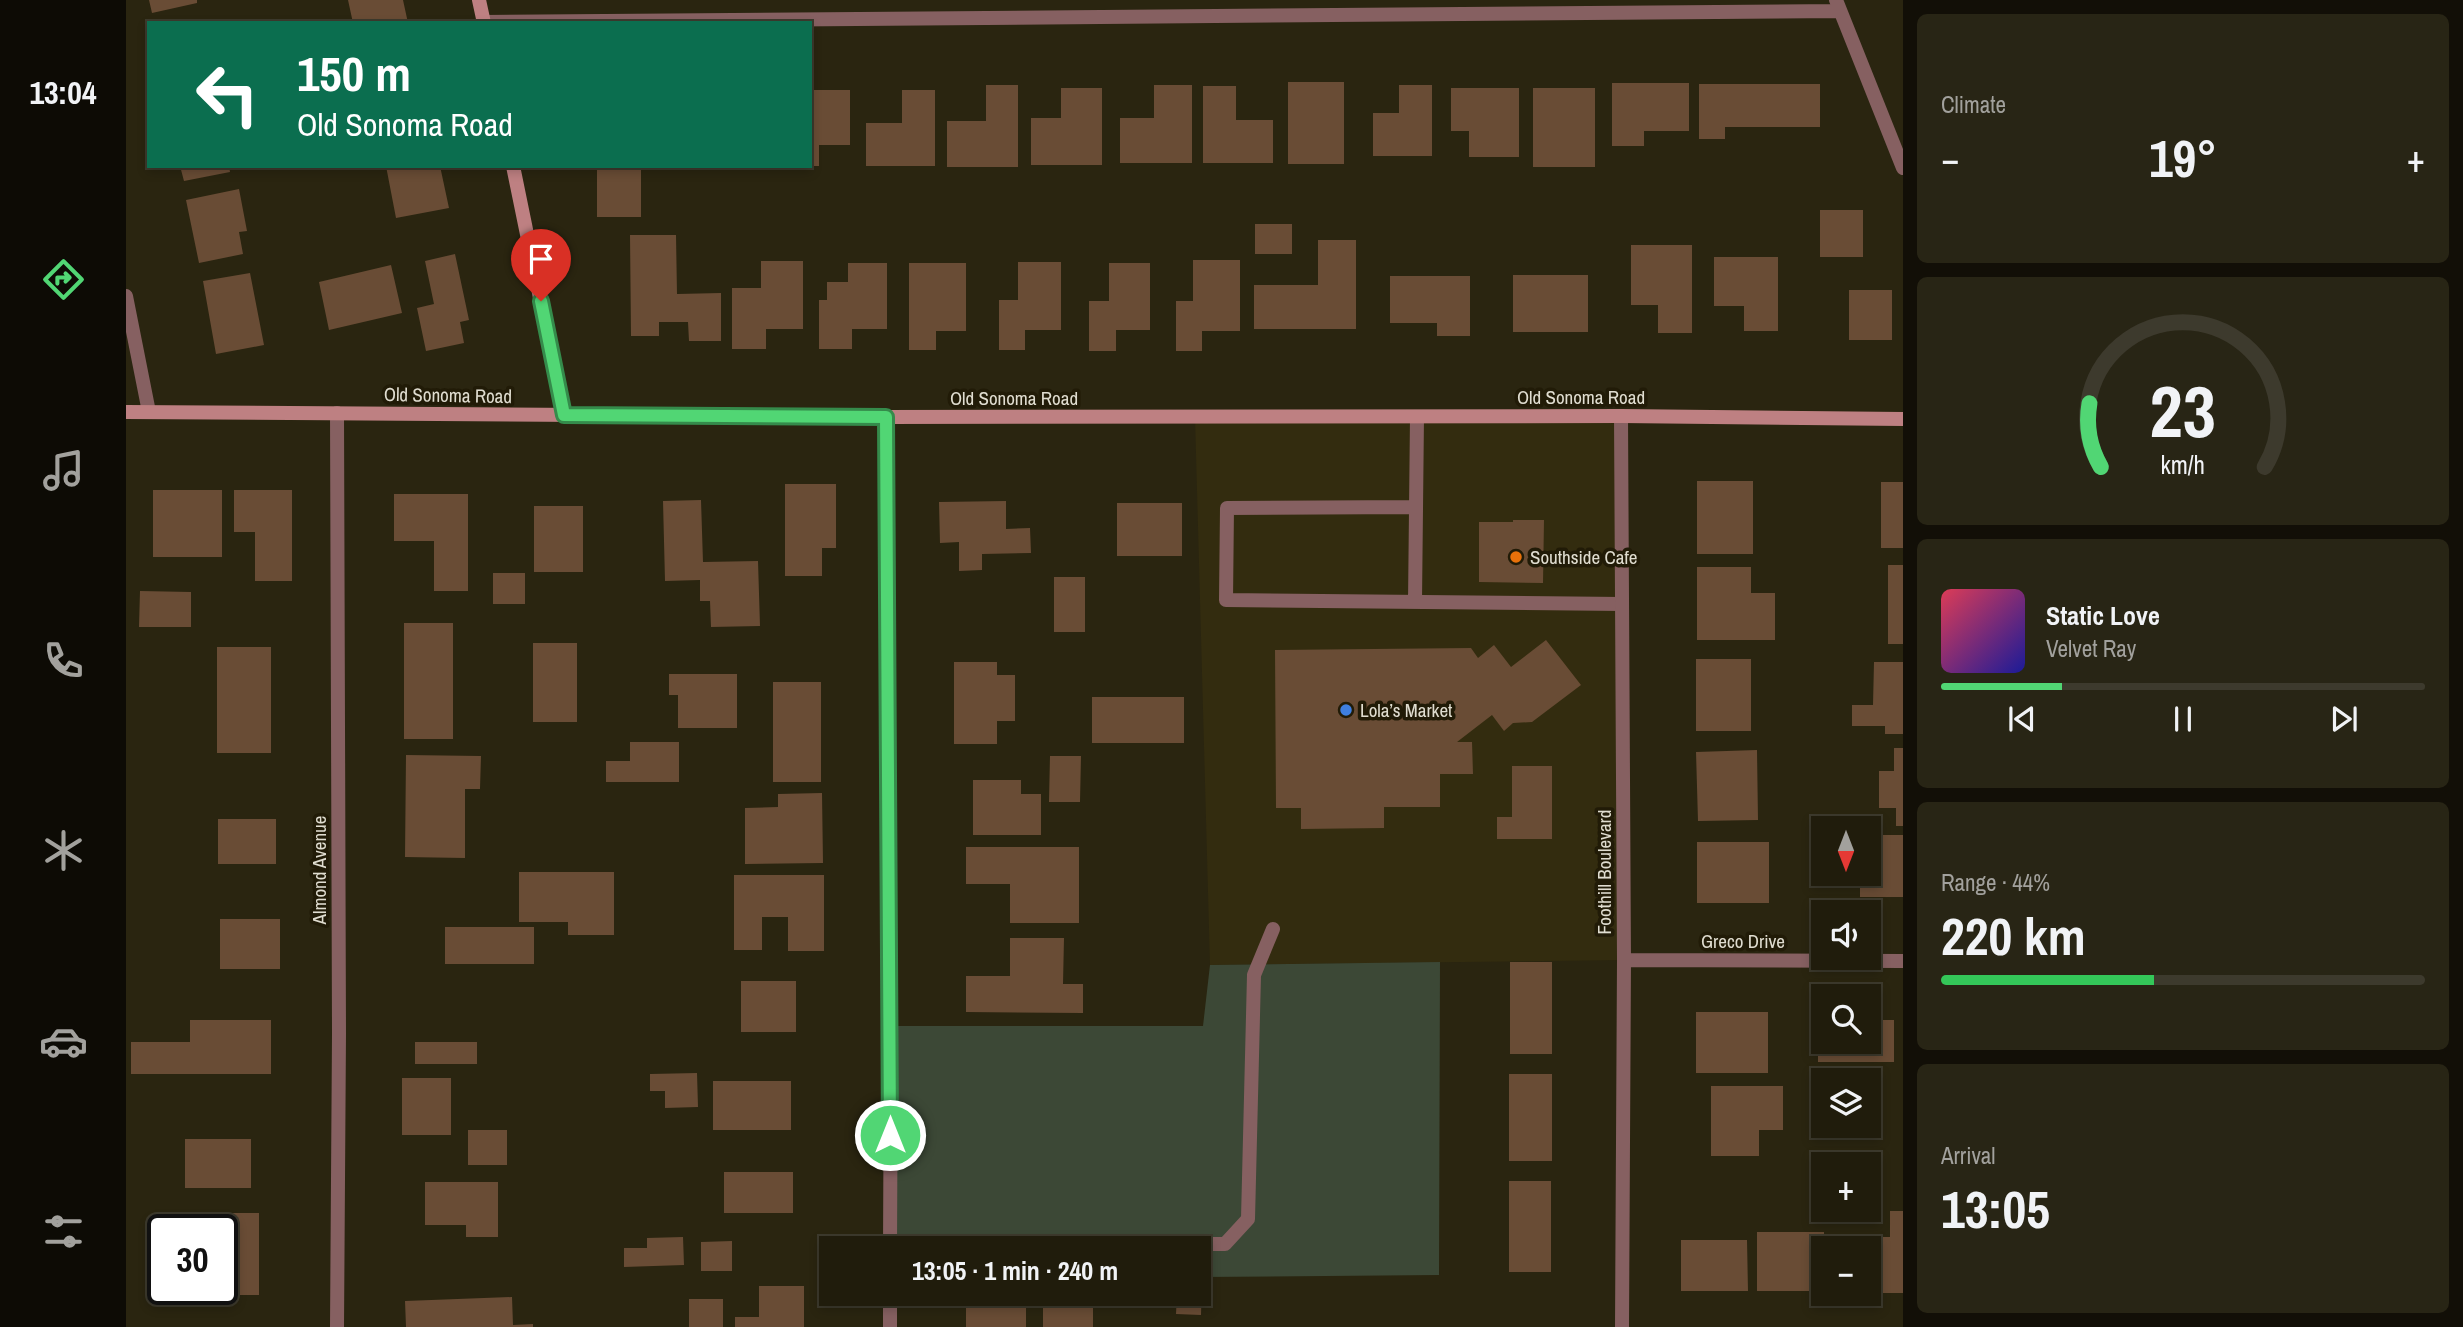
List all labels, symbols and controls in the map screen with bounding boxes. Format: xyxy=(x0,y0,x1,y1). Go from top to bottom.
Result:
text: 150 m xyxy=(297,40,411,106)
icon: left xyxy=(182,49,273,140)
text: 13:04 xyxy=(29,71,97,114)
text: Climate xyxy=(1941,89,2006,120)
text: Old Sonoma Road xyxy=(297,103,513,146)
text: 19° xyxy=(2149,123,2217,193)
text: − xyxy=(1941,133,1959,184)
text: + xyxy=(2407,133,2425,184)
pin xyxy=(511,229,571,301)
icon: arrive xyxy=(522,240,560,278)
icon: directions xyxy=(39,255,88,304)
text: 23 xyxy=(2150,362,2216,460)
street label: Old Sonoma Road xyxy=(384,381,512,409)
street label: Old Sonoma Road xyxy=(1517,384,1645,410)
street label: Old Sonoma Road xyxy=(950,385,1078,411)
icon: music xyxy=(39,446,88,495)
text: km/h xyxy=(2161,448,2205,482)
place label: Southside Cafe xyxy=(1530,544,1637,570)
marker: Southside Cafe xyxy=(1508,549,1524,565)
text: Static Love xyxy=(2046,598,2160,633)
text: Velvet Ray xyxy=(2046,633,2136,664)
icon: phone xyxy=(39,636,88,685)
place label: Lola’s Market xyxy=(1360,697,1453,723)
icon: previous xyxy=(2003,700,2041,738)
icon: pause xyxy=(2164,700,2202,738)
icon: next xyxy=(2325,700,2363,738)
marker: Lola’s Market xyxy=(1338,702,1354,718)
street label: Foothill Boulevard xyxy=(1591,810,1617,934)
street label: Almond Avenue xyxy=(306,816,332,925)
north arrow xyxy=(1811,816,1881,886)
map controls xyxy=(1811,816,1881,1306)
icon: climate xyxy=(39,826,88,875)
text: Range · 44% xyxy=(1941,867,2050,898)
button: sound xyxy=(1811,900,1881,970)
text: 220 km xyxy=(1941,901,2086,971)
street label: Greco Drive xyxy=(1701,928,1785,954)
button: search xyxy=(1811,984,1881,1054)
icon: car xyxy=(39,1017,88,1066)
button: layers xyxy=(1811,1068,1881,1138)
position arrow xyxy=(853,1098,927,1172)
text: Arrival xyxy=(1941,1140,1996,1171)
button: + xyxy=(1811,1152,1881,1222)
text: 13:05 xyxy=(1941,1174,2050,1244)
icon: filters xyxy=(39,1207,88,1256)
speed limit sign: 30 xyxy=(147,1214,238,1305)
button: − xyxy=(1811,1236,1881,1306)
text: 13:05 · 1 min · 240 m xyxy=(912,1253,1118,1288)

